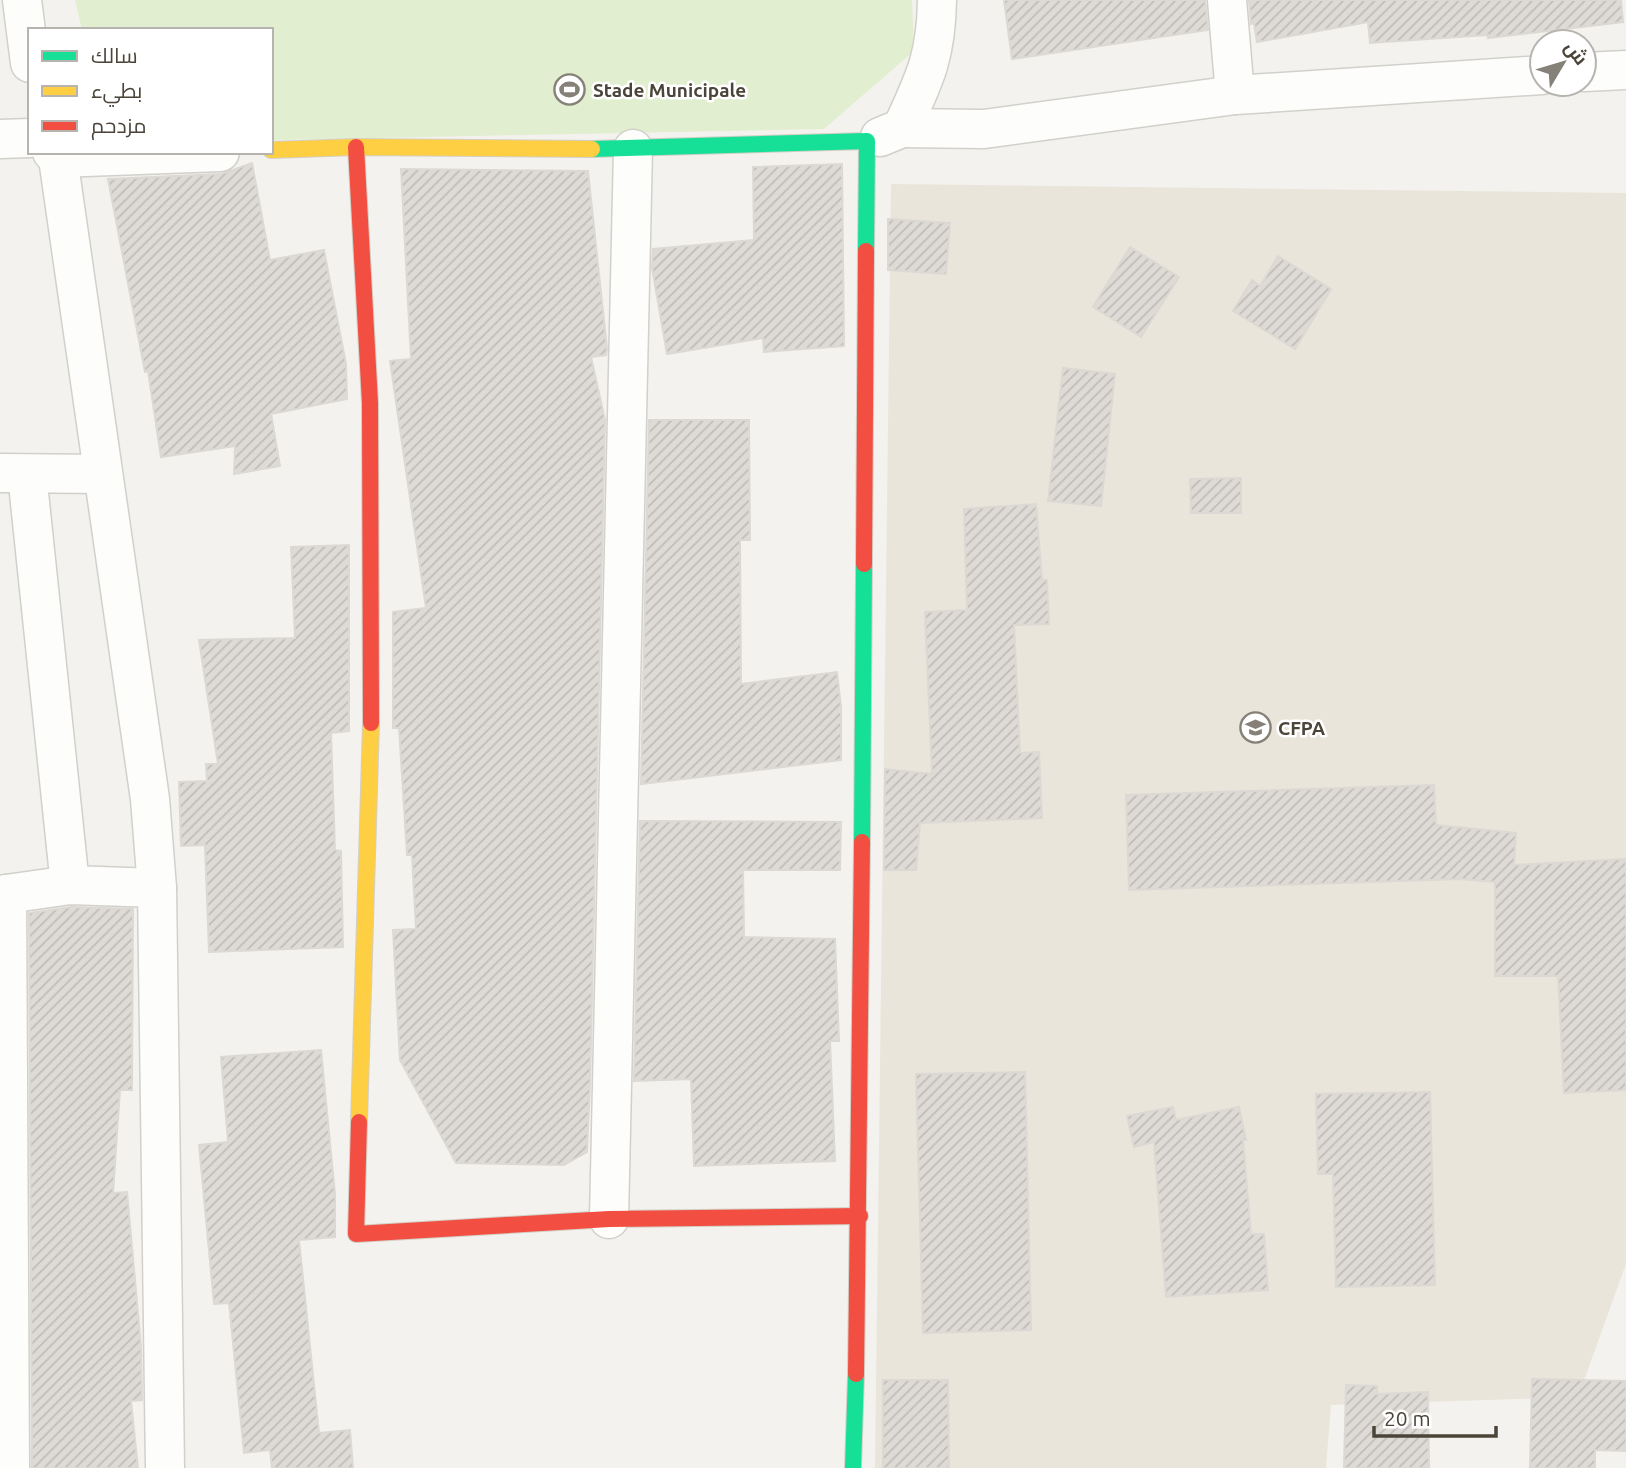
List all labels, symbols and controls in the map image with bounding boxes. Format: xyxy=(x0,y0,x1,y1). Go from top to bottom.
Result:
legend xyxy=(28,28,273,154)
north arrow xyxy=(1528,28,1598,98)
text: ش xyxy=(1559,36,1593,70)
text: سالك xyxy=(91,43,138,67)
sports icon: Stade Municipale xyxy=(553,73,587,107)
text: بطيء xyxy=(91,78,142,107)
place label: Stade Municipale xyxy=(593,79,746,101)
text: مزدحم xyxy=(91,113,146,140)
school or university icon: CFPA xyxy=(1238,711,1272,745)
place label: CFPA xyxy=(1278,717,1326,739)
scale bar xyxy=(1374,1394,1496,1438)
text: 20 m xyxy=(1384,1406,1431,1430)

